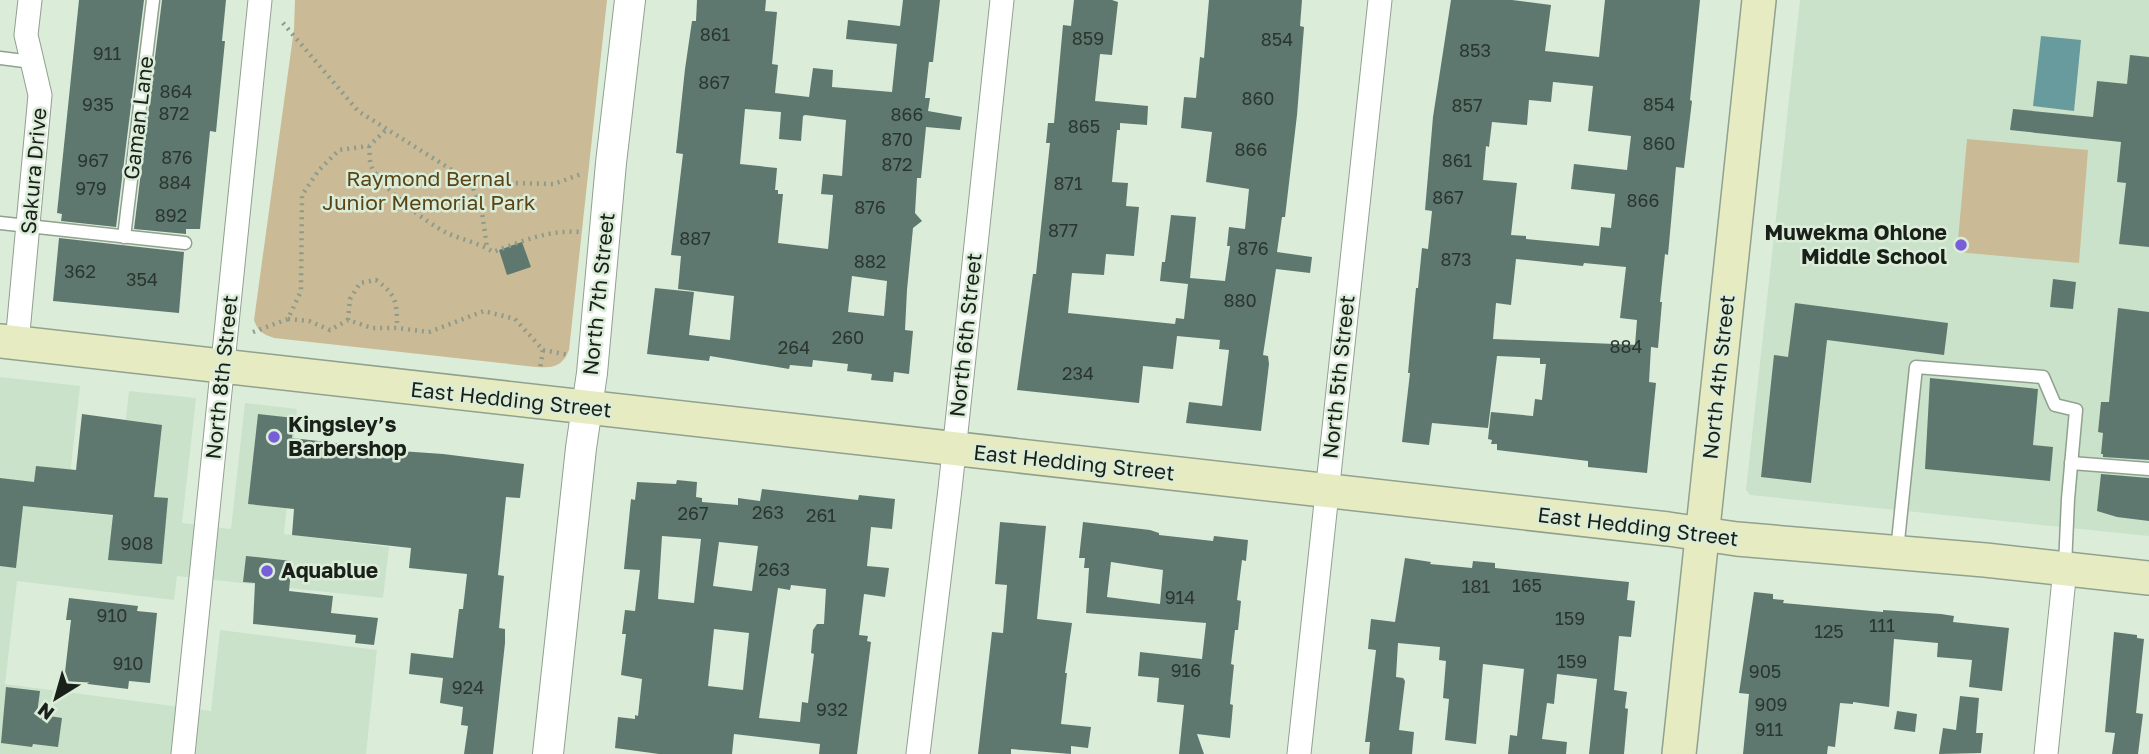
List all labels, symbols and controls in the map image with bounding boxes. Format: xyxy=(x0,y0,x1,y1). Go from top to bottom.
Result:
house number: 861 xyxy=(700,23,731,45)
house number: 859 xyxy=(1072,27,1104,49)
house number: 854 xyxy=(1261,28,1293,50)
house number: 853 xyxy=(1459,39,1491,61)
house number: 911 xyxy=(93,42,121,64)
street label: Gaman Lane xyxy=(118,55,158,181)
house number: 867 xyxy=(698,71,730,93)
house number: 864 xyxy=(160,80,192,102)
house number: 860 xyxy=(1241,87,1275,109)
house number: 935 xyxy=(82,93,114,115)
house number: 854 xyxy=(1643,93,1675,115)
house number: 857 xyxy=(1452,94,1482,116)
house number: 872 xyxy=(159,102,189,124)
house number: 866 xyxy=(891,103,923,125)
street label: Sakura Drive xyxy=(15,107,51,235)
house number: 865 xyxy=(1068,115,1100,137)
house number: 870 xyxy=(881,128,913,150)
house number: 860 xyxy=(1642,132,1676,154)
house number: 866 xyxy=(1235,138,1267,160)
house number: 876 xyxy=(161,146,193,168)
house number: 967 xyxy=(77,149,109,171)
house number: 861 xyxy=(1442,149,1473,171)
house number: 872 xyxy=(882,153,912,175)
park label: Raymond Bernal Junior Memorial Park xyxy=(322,165,536,215)
house number: 884 xyxy=(159,171,191,193)
house number: 871 xyxy=(1053,172,1083,194)
house number: 979 xyxy=(75,177,107,199)
house number: 867 xyxy=(1432,186,1464,208)
house number: 866 xyxy=(1627,189,1659,211)
house number: 876 xyxy=(854,196,886,218)
house number: 892 xyxy=(155,204,187,226)
street label: North 7th Street xyxy=(577,211,619,377)
house number: 877 xyxy=(1048,219,1078,241)
place label: Muwekma Ohlone Middle School xyxy=(1765,219,1947,269)
house number: 887 xyxy=(679,227,711,249)
house number: 876 xyxy=(1237,237,1269,259)
marker: Muwekma Ohlone Middle School xyxy=(1953,237,1969,253)
house number: 873 xyxy=(1440,248,1472,270)
house number: 882 xyxy=(854,250,886,272)
street label: North 6th Street xyxy=(943,251,987,418)
house number: 362 xyxy=(64,260,96,282)
house number: 354 xyxy=(126,268,158,290)
house number: 880 xyxy=(1223,289,1257,311)
street label: North 8th Street xyxy=(199,293,243,460)
street label: North 4th Street xyxy=(1696,293,1740,460)
street label: North 5th Street xyxy=(1316,294,1360,460)
house number: 260 xyxy=(832,326,864,348)
house number: 884 xyxy=(1610,335,1642,357)
house number: 264 xyxy=(778,336,810,358)
house number: 234 xyxy=(1062,362,1094,384)
street label: East Hedding Street xyxy=(409,376,613,422)
place label: Kingsley’s Barbershop xyxy=(288,411,407,461)
marker: Kingsley’s Barbershop xyxy=(266,429,282,445)
street label: East Hedding Street xyxy=(972,439,1176,485)
house number: 263 xyxy=(752,501,784,523)
street label: East Hedding Street xyxy=(1536,501,1740,551)
house number: 267 xyxy=(678,502,708,524)
house number: 261 xyxy=(806,504,836,526)
house number: 908 xyxy=(120,532,154,554)
place label: Aquablue xyxy=(281,557,378,583)
house number: 263 xyxy=(758,558,790,580)
marker: Aquablue xyxy=(259,563,275,579)
house number: 165 xyxy=(1512,574,1542,596)
house number: 181 xyxy=(1462,575,1490,597)
house number: 914 xyxy=(1165,586,1195,608)
house number: 910 xyxy=(97,604,127,626)
house number: 159 xyxy=(1555,607,1585,629)
house number: 111 xyxy=(1869,614,1895,636)
house number: 125 xyxy=(1814,620,1844,642)
house number: 159 xyxy=(1557,650,1587,672)
house number: 910 xyxy=(113,652,143,674)
house number: 916 xyxy=(1171,659,1201,681)
house number: 905 xyxy=(1749,660,1781,682)
north arrow xyxy=(21,663,91,733)
house number: 924 xyxy=(452,676,484,698)
house number: 909 xyxy=(1755,693,1787,715)
text: N xyxy=(33,698,58,726)
house number: 932 xyxy=(816,698,848,720)
house number: 911 xyxy=(1755,718,1783,740)

